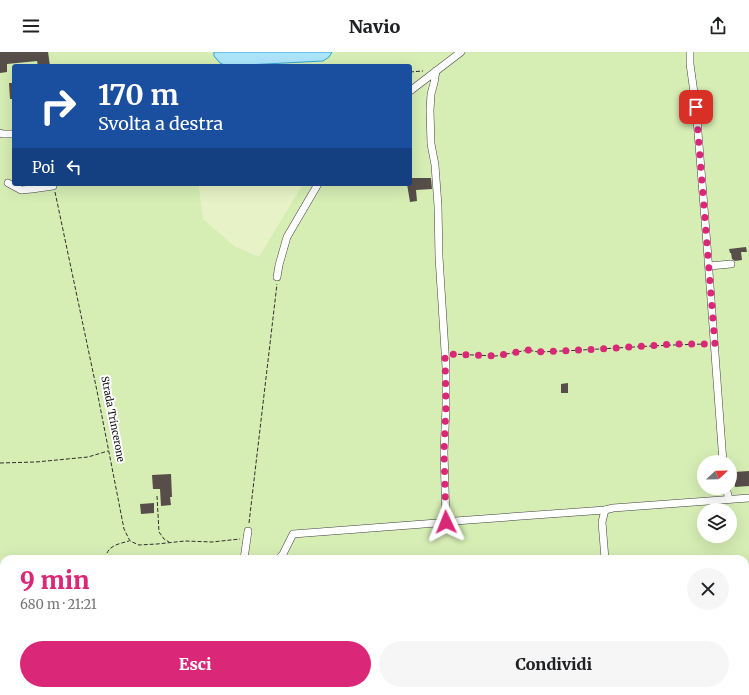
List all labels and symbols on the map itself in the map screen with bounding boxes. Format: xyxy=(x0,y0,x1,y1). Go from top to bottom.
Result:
pin xyxy=(679,90,713,124)
street label: Strada Trincerone xyxy=(98,375,128,463)
north arrow xyxy=(697,455,737,495)
position arrow xyxy=(425,501,467,543)

